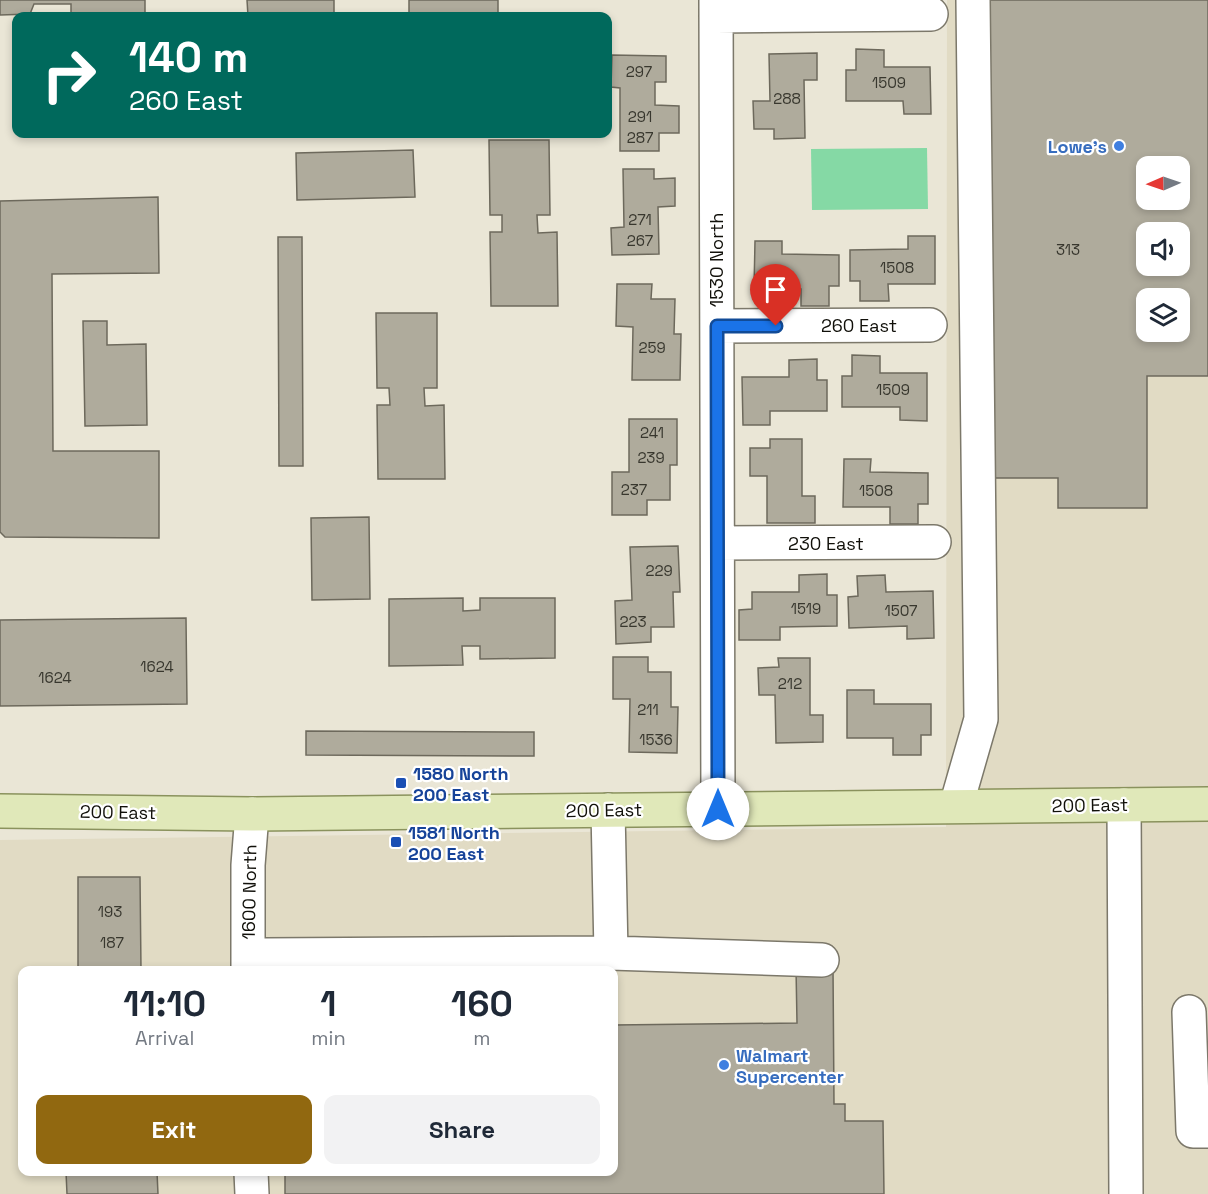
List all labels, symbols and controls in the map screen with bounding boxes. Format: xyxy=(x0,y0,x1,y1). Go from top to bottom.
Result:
text: 140 m xyxy=(129,31,248,84)
icon: right xyxy=(30,36,108,114)
house number: 297 xyxy=(626,62,652,81)
house number: 1509 xyxy=(872,73,906,92)
text: 260 East xyxy=(129,83,243,118)
house number: 288 xyxy=(773,89,801,108)
house number: 291 xyxy=(628,107,652,126)
house number: 287 xyxy=(627,128,653,147)
place label: Lowe's xyxy=(1048,135,1107,158)
marker: Lowe's xyxy=(1112,139,1126,153)
north arrow xyxy=(1136,156,1190,210)
map controls xyxy=(1136,156,1190,342)
house number: 271 xyxy=(628,210,652,229)
street label: 1530 North xyxy=(705,213,728,307)
button: sound xyxy=(1136,222,1190,276)
house number: 267 xyxy=(627,231,653,250)
house number: 313 xyxy=(1056,240,1080,259)
house number: 1508 xyxy=(880,258,914,277)
pin xyxy=(750,264,801,326)
icon: arrive xyxy=(759,273,792,306)
button: layers xyxy=(1136,288,1190,342)
street label: 260 East xyxy=(821,314,897,337)
house number: 259 xyxy=(638,338,666,357)
house number: 1509 xyxy=(876,380,910,399)
house number: 241 xyxy=(640,423,664,442)
house number: 239 xyxy=(637,448,665,467)
house number: 237 xyxy=(621,480,647,499)
house number: 1508 xyxy=(859,481,893,500)
street label: 230 East xyxy=(788,532,864,555)
house number: 229 xyxy=(645,561,673,580)
house number: 1519 xyxy=(791,599,821,618)
house number: 1507 xyxy=(884,601,918,620)
house number: 223 xyxy=(619,612,647,631)
house number: 1624 xyxy=(140,657,174,676)
house number: 1624 xyxy=(38,668,72,687)
house number: 212 xyxy=(778,674,802,693)
house number: 211 xyxy=(637,700,659,719)
house number: 1536 xyxy=(639,730,673,749)
place label: 1580 North 200 East xyxy=(413,762,508,806)
marker: 1580 North 200 East xyxy=(394,776,408,790)
position arrow xyxy=(686,777,750,841)
street label: 200 East xyxy=(1052,793,1128,817)
street label: 200 East xyxy=(566,798,642,822)
street label: 200 East xyxy=(80,800,156,824)
place label: 1581 North 200 East xyxy=(408,821,500,865)
marker: 1581 North 200 East xyxy=(389,835,403,849)
street label: 1600 North xyxy=(237,844,261,940)
house number: 193 xyxy=(98,902,122,921)
house number: 187 xyxy=(100,933,124,952)
text: 11:10 xyxy=(123,981,206,1027)
text: 1 xyxy=(320,981,337,1027)
text: 160 xyxy=(451,981,513,1027)
text: Arrival xyxy=(135,1025,194,1051)
text: min xyxy=(311,1025,346,1051)
text: m xyxy=(473,1025,490,1051)
place label: Walmart Supercenter xyxy=(736,1044,844,1088)
marker: Walmart Supercenter xyxy=(717,1058,731,1072)
button: Exit xyxy=(36,1095,312,1164)
button: Share xyxy=(324,1095,600,1164)

